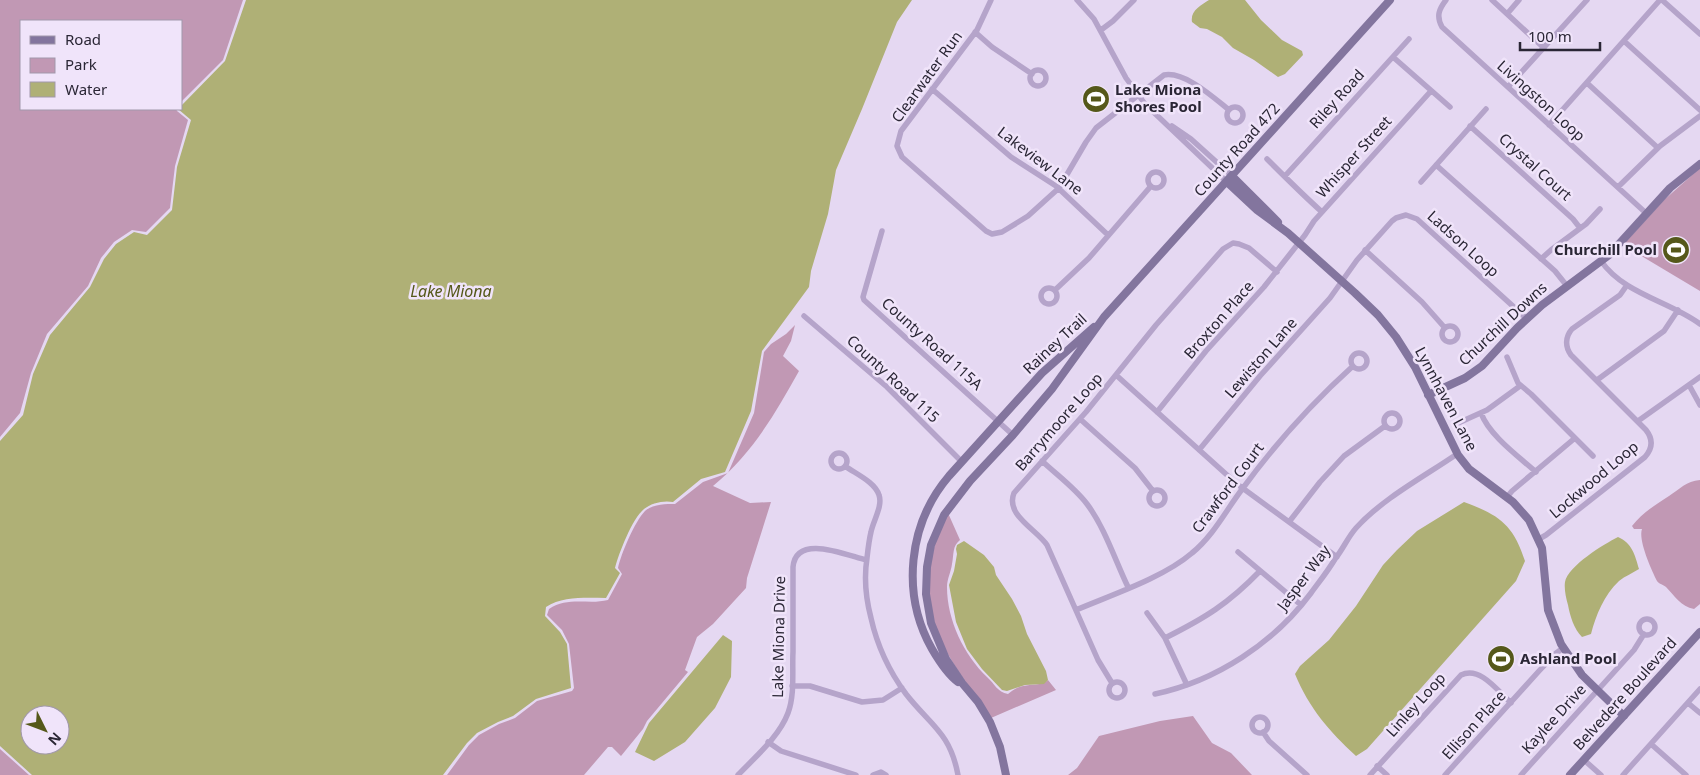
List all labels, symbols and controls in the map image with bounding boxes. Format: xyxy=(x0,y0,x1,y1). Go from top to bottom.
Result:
legend xyxy=(20,20,182,110)
scale bar xyxy=(1520,20,1600,52)
text: 100 m xyxy=(1528,26,1572,46)
street label: Clearwater Run xyxy=(886,27,966,126)
text: Road xyxy=(65,29,101,49)
text: Park xyxy=(65,54,97,74)
street label: Livingston Loop xyxy=(1493,55,1590,145)
street label: Riley Road xyxy=(1304,65,1368,132)
text: Water xyxy=(65,79,107,99)
place label: Lake Miona Shores Pool xyxy=(1115,79,1202,116)
sports icon: Lake Miona Shores Pool xyxy=(1081,84,1111,114)
street label: County Road 472 xyxy=(1189,98,1284,201)
street label: Whisper Street xyxy=(1311,111,1396,202)
street label: Lakeview Lane xyxy=(994,122,1087,199)
street label: Crystal Court xyxy=(1495,128,1577,205)
street label: Ladson Loop xyxy=(1423,206,1504,281)
sports icon: Churchill Pool xyxy=(1661,235,1691,265)
place label: Churchill Pool xyxy=(1554,239,1657,259)
street label: Broxton Place xyxy=(1179,276,1258,363)
street label: Churchill Downs xyxy=(1454,277,1551,369)
water label: Lake Miona xyxy=(410,280,492,302)
street label: County Road 115A xyxy=(878,294,986,394)
street label: Rainey Trail xyxy=(1018,309,1090,378)
street label: Lewiston Lane xyxy=(1220,313,1301,402)
street label: County Road 115 xyxy=(843,332,943,426)
street label: Lynnhaven Lane xyxy=(1411,343,1483,454)
street label: Barrymoore Loop xyxy=(1010,368,1106,475)
street label: Lockwood Loop xyxy=(1545,436,1642,522)
street label: Crawford Court xyxy=(1187,438,1268,537)
street label: Jasper Way xyxy=(1271,540,1335,616)
street label: Lake Miona Drive xyxy=(767,576,789,698)
street label: Belvedere Boulevard xyxy=(1568,633,1680,754)
sports icon: Ashland Pool xyxy=(1486,644,1516,674)
place label: Ashland Pool xyxy=(1520,648,1617,668)
street label: Linley Loop xyxy=(1381,668,1449,741)
street label: Kaylee Drive xyxy=(1517,679,1590,757)
street label: Ellison Place xyxy=(1437,686,1510,763)
north arrow xyxy=(20,705,70,755)
text: N xyxy=(44,728,66,750)

